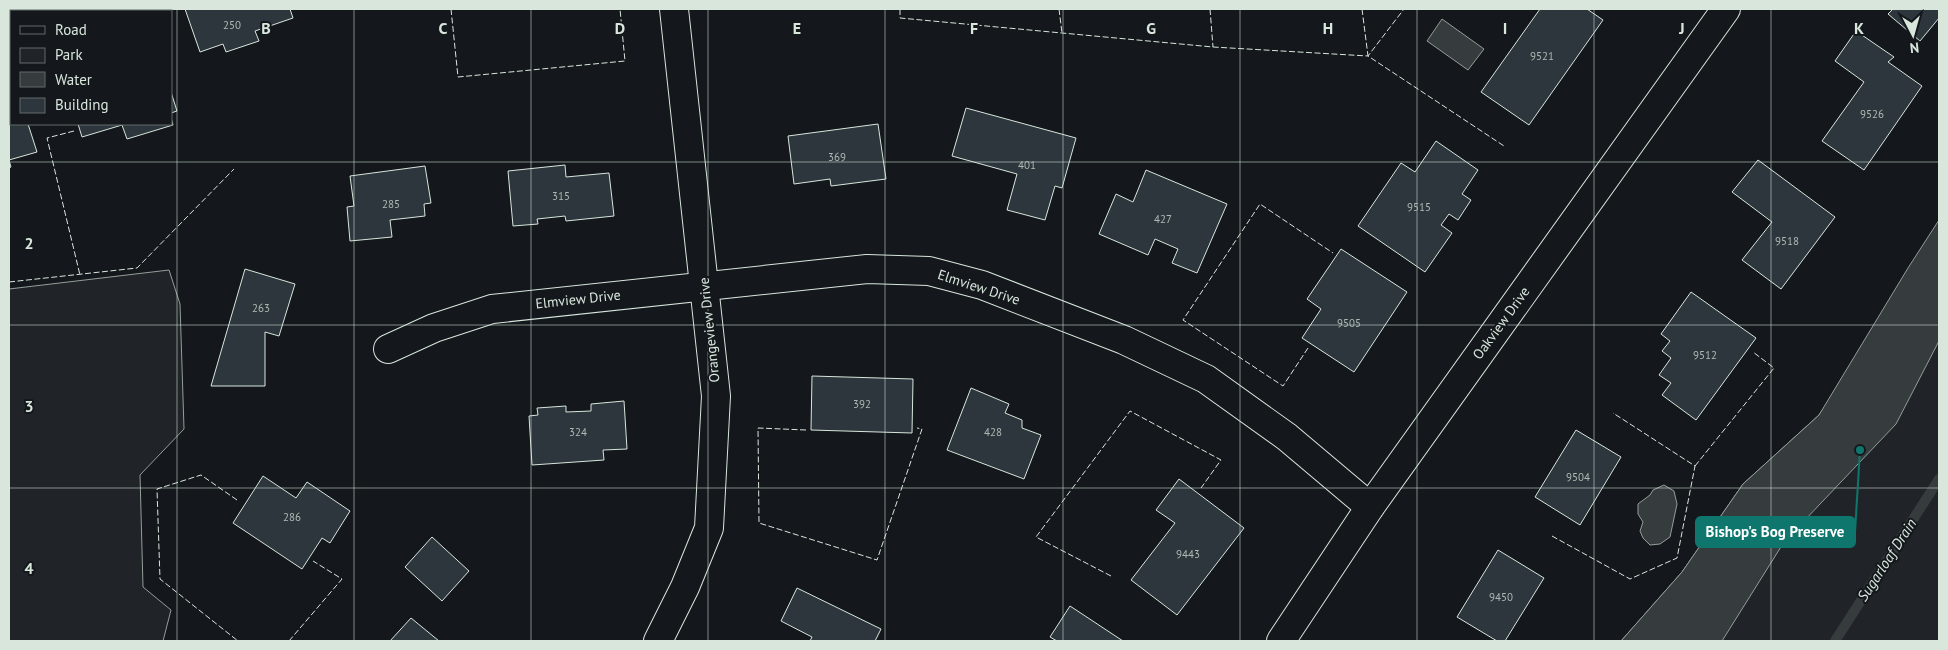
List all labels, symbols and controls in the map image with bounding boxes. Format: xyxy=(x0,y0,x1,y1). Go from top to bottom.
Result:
legend xyxy=(10,10,172,125)
north arrow xyxy=(1888,10,1938,60)
house number: 250 xyxy=(223,18,241,32)
text: B xyxy=(261,18,271,38)
text: C xyxy=(439,18,448,38)
text: D xyxy=(615,18,625,38)
text: E xyxy=(793,18,801,38)
text: F xyxy=(970,18,978,38)
text: G xyxy=(1146,18,1156,38)
text: H xyxy=(1323,18,1333,38)
text: I xyxy=(1503,18,1507,38)
text: J xyxy=(1678,18,1685,38)
text: K xyxy=(1854,18,1864,38)
text: Road xyxy=(55,20,87,39)
text: N xyxy=(1909,38,1920,57)
text: Park xyxy=(55,45,83,64)
house number: 9521 xyxy=(1530,49,1554,63)
text: Water xyxy=(55,70,92,89)
text: Building xyxy=(55,95,109,114)
house number: 9526 xyxy=(1860,107,1884,121)
house number: 369 xyxy=(828,150,846,164)
house number: 401 xyxy=(1018,158,1036,172)
house number: 315 xyxy=(552,189,570,203)
house number: 285 xyxy=(382,197,400,211)
house number: 9515 xyxy=(1407,200,1431,214)
house number: 427 xyxy=(1154,212,1172,226)
text: 2 xyxy=(24,233,34,253)
house number: 9518 xyxy=(1775,234,1799,248)
street label: Elmview Drive xyxy=(936,265,1022,309)
street label: Orangeview Drive xyxy=(695,276,723,384)
street label: Oakview Drive xyxy=(1469,283,1533,363)
street label: Elmview Drive xyxy=(535,286,621,312)
house number: 263 xyxy=(252,301,270,315)
house number: 9505 xyxy=(1337,316,1361,330)
house number: 9512 xyxy=(1693,348,1717,362)
text: 3 xyxy=(24,396,34,416)
house number: 392 xyxy=(853,397,871,411)
house number: 324 xyxy=(569,425,587,439)
house number: 428 xyxy=(984,425,1002,439)
house number: 9504 xyxy=(1566,470,1590,484)
house number: 286 xyxy=(283,510,301,524)
water label: Sugarloaf Drain xyxy=(1853,515,1920,605)
callout: Bishop's Bog Preserve xyxy=(1696,517,1855,547)
text: Bishop's Bog Preserve xyxy=(1706,522,1845,541)
house number: 9443 xyxy=(1176,547,1200,561)
text: 4 xyxy=(24,558,34,578)
house number: 9450 xyxy=(1489,590,1513,604)

